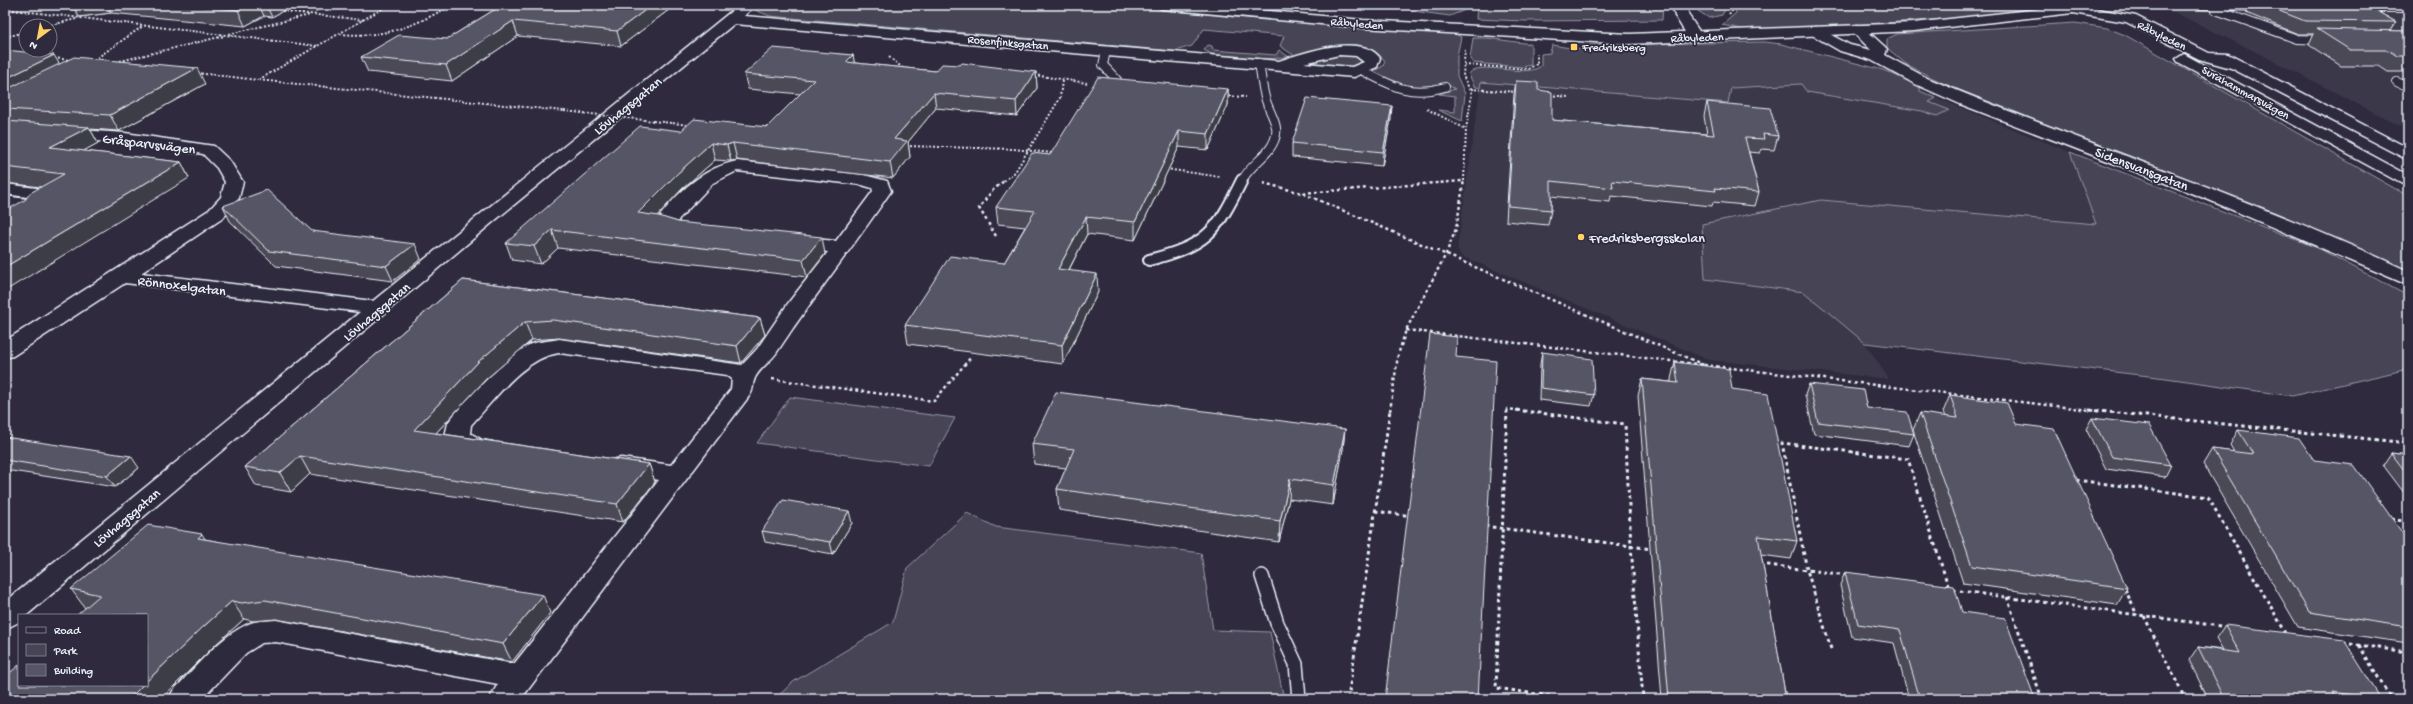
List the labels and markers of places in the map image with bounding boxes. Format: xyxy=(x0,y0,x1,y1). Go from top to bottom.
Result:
marker: Fredriksberg xyxy=(1569,42,1579,52)
place label: Fredriksberg xyxy=(1581,42,1646,56)
place label: Fredriksbergsskolan xyxy=(1588,231,1705,248)
marker: Fredriksbergsskolan xyxy=(1576,232,1586,242)

